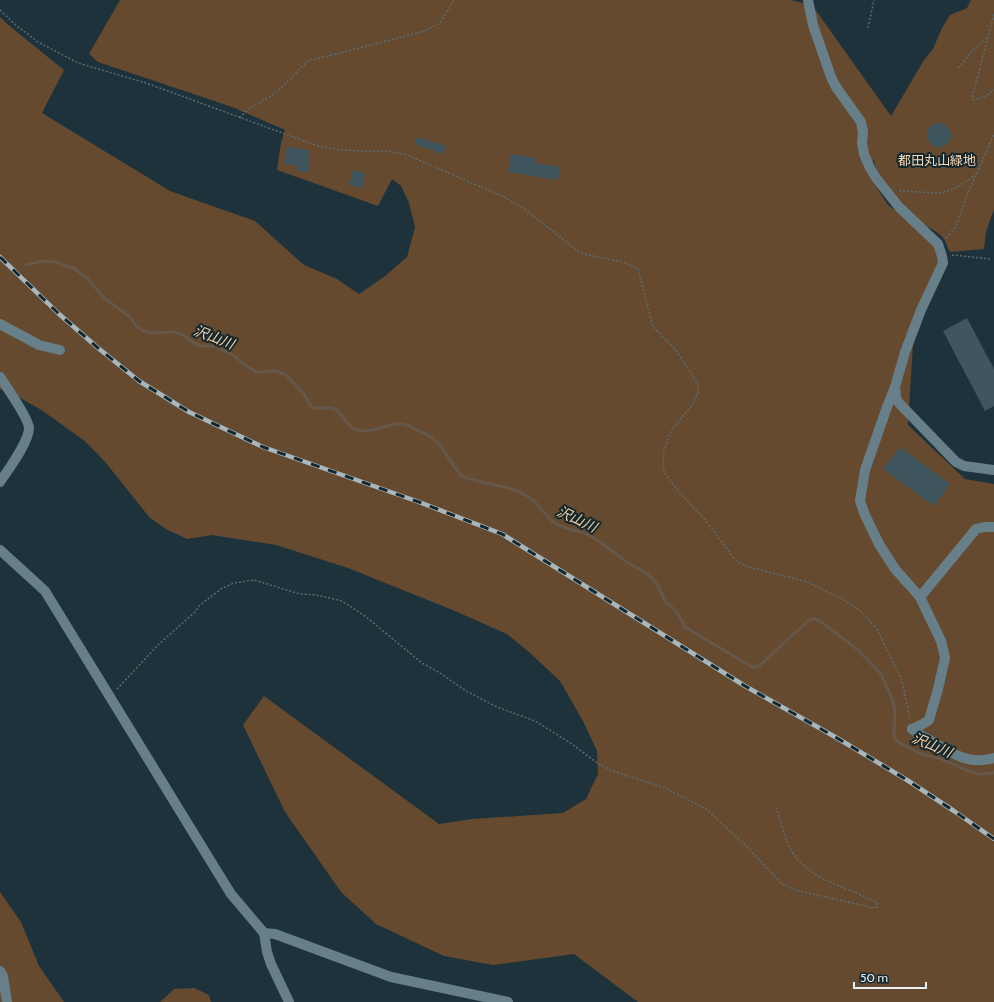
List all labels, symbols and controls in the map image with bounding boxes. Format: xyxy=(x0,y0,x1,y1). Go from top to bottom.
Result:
park label: 都田丸山緑地 xyxy=(898,152,976,168)
water label: 沢山川 xyxy=(191,321,239,354)
water label: 沢山川 xyxy=(554,502,602,537)
water label: 沢山川 xyxy=(909,729,957,762)
scale bar xyxy=(854,964,926,990)
text: 50 m xyxy=(860,970,888,985)

